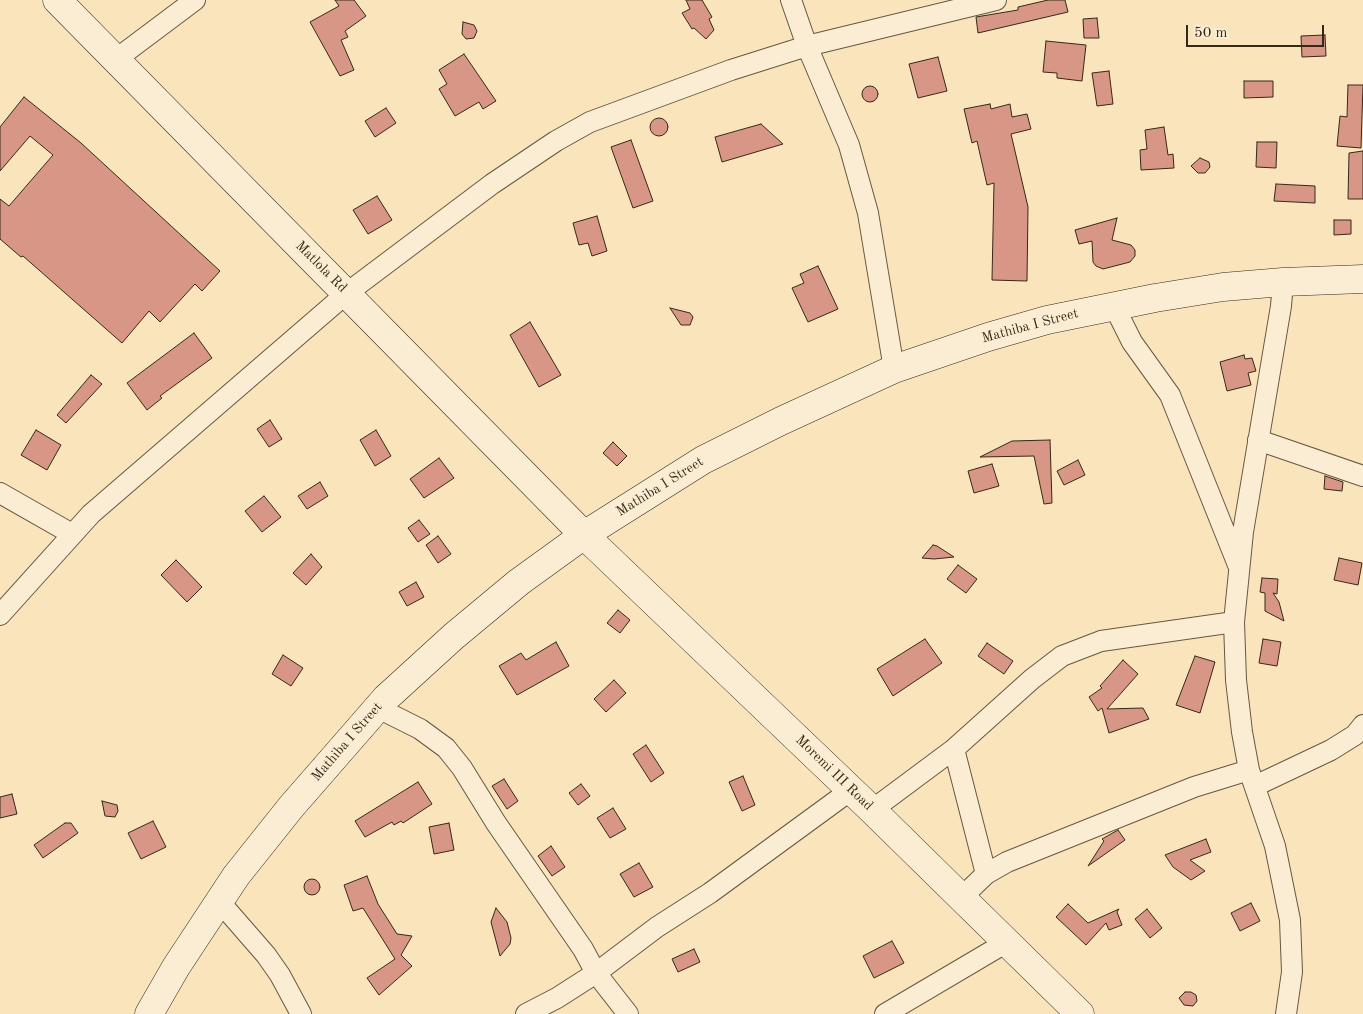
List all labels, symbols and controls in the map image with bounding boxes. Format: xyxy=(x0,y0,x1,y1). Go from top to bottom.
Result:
scale bar xyxy=(1188,15,1326,47)
text: 50 m xyxy=(1194,26,1228,41)
street label: Matlola Rd xyxy=(292,238,350,296)
street label: Mathiba I Street xyxy=(980,305,1080,347)
street label: Mathiba I Street xyxy=(613,454,707,520)
street label: Mathiba I Street xyxy=(308,699,386,785)
street label: Moremi III Road xyxy=(792,732,876,814)

